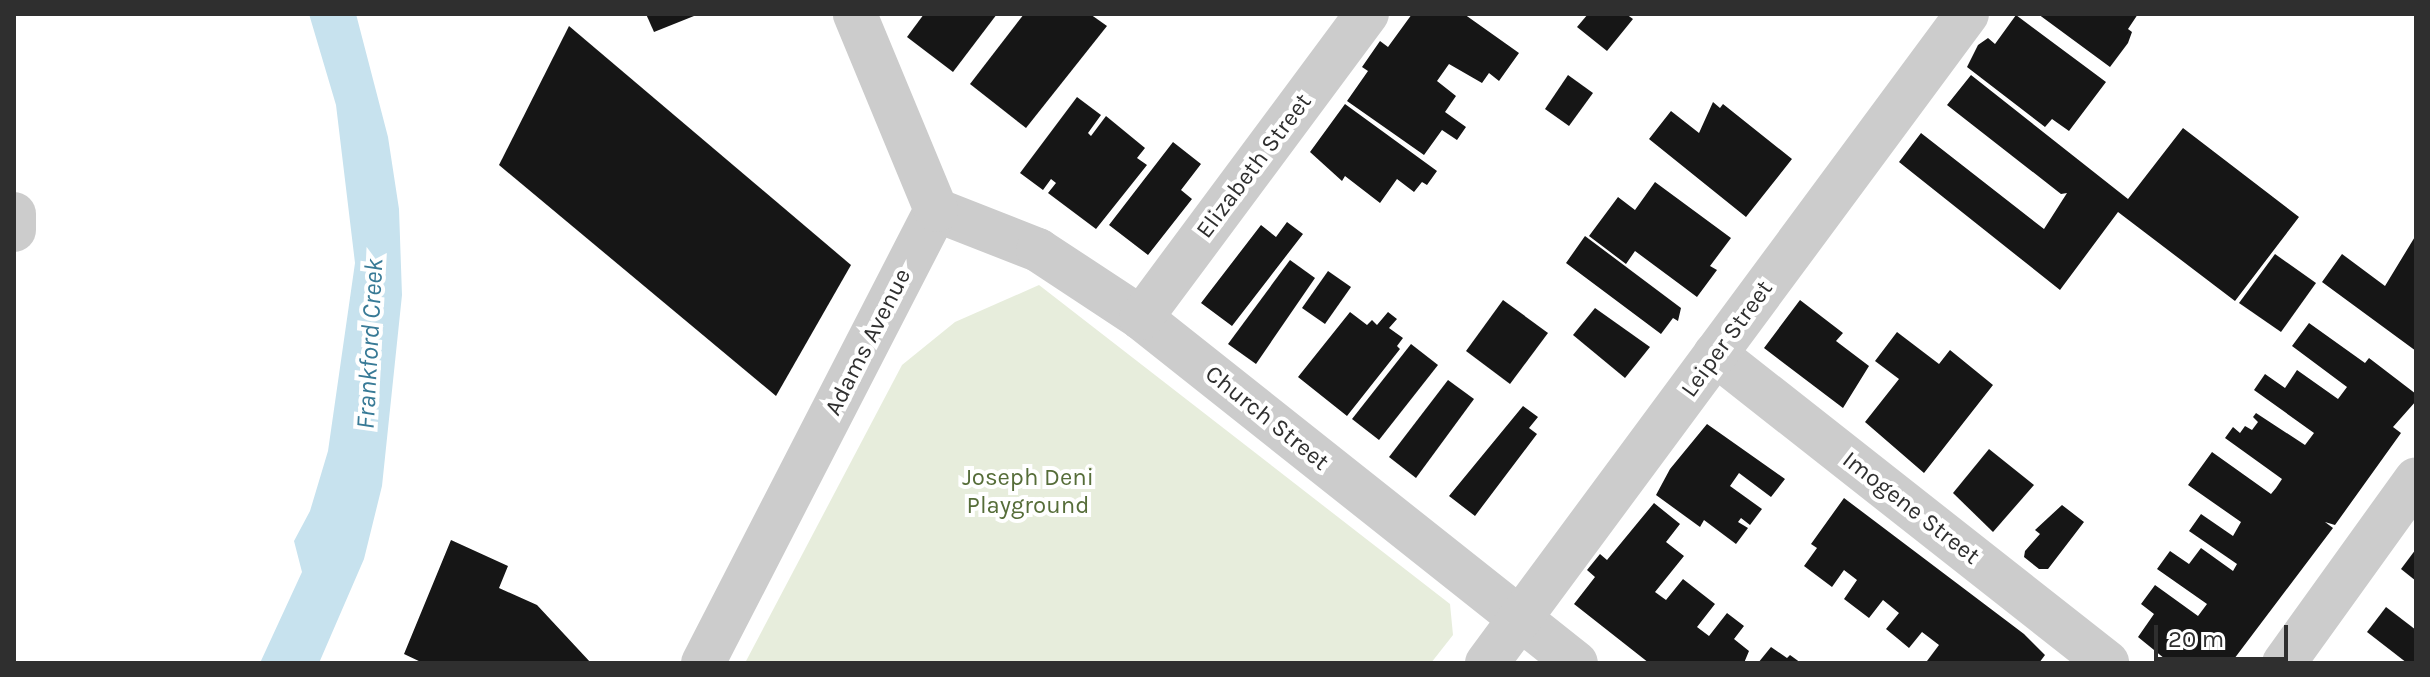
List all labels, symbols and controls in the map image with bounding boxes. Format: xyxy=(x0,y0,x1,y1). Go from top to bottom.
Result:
street label: Elizabeth Street xyxy=(1190,88,1318,244)
water label: Frankford Creek xyxy=(350,258,390,430)
street label: Adams Avenue xyxy=(819,264,917,420)
street label: Leiper Street xyxy=(1675,275,1779,403)
street label: Church Street xyxy=(1199,359,1335,477)
street label: Imogene Street xyxy=(1837,445,1985,571)
park label: Joseph Deni Playground xyxy=(962,464,1094,520)
scale bar xyxy=(2158,609,2292,659)
text: 20 m xyxy=(2168,625,2224,653)

